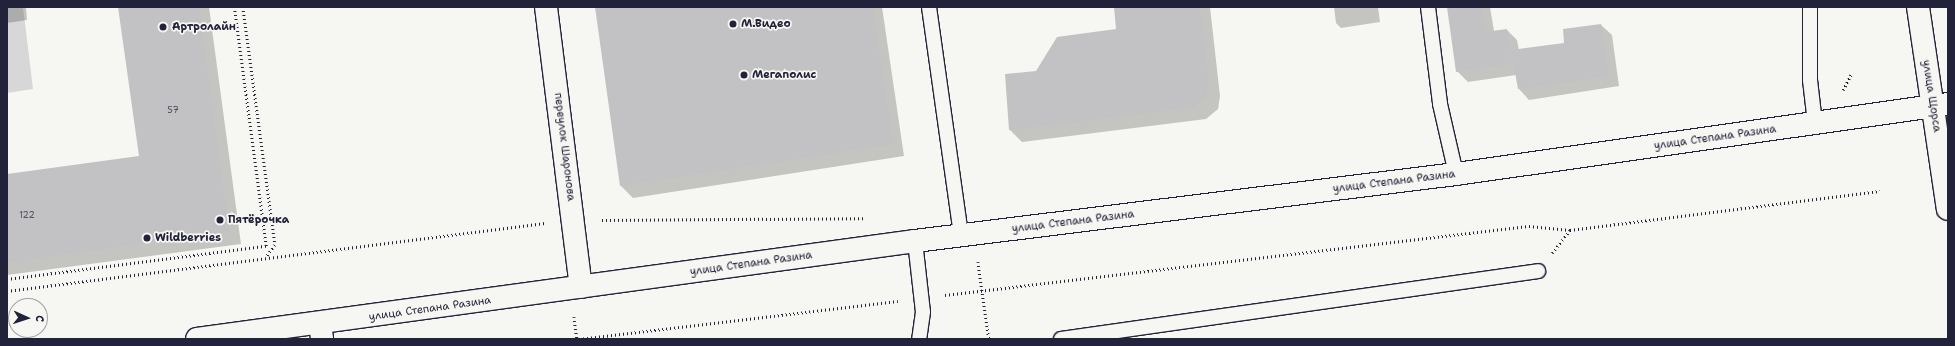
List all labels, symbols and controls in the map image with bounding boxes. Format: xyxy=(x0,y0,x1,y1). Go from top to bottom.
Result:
place label: М.Видео xyxy=(741,17,791,31)
marker: М.Видео xyxy=(728,19,738,29)
place label: Артролайн xyxy=(172,20,236,34)
marker: Артролайн xyxy=(157,21,169,33)
street label: улица Щорса xyxy=(1919,59,1943,133)
place label: Мегаполис xyxy=(752,68,816,82)
marker: Мегаполис xyxy=(739,70,749,80)
street label: переулок Шаронова xyxy=(551,92,577,202)
house number: 57 xyxy=(167,105,179,115)
street label: улица Степана Разина xyxy=(1653,123,1777,153)
street label: улица Степана Разина xyxy=(1332,168,1456,196)
street label: улица Степана Разина xyxy=(1011,208,1135,236)
house number: 122 xyxy=(19,210,35,220)
place label: Пятёрочка xyxy=(228,213,289,227)
marker: Пятёрочка xyxy=(215,215,225,225)
place label: Wildberries xyxy=(155,231,221,245)
marker: Wildberries xyxy=(142,233,152,243)
street label: улица Степана Разина xyxy=(689,249,813,279)
street label: улица Степана Разина xyxy=(368,294,492,324)
north arrow xyxy=(8,298,48,338)
text: С xyxy=(32,315,47,322)

